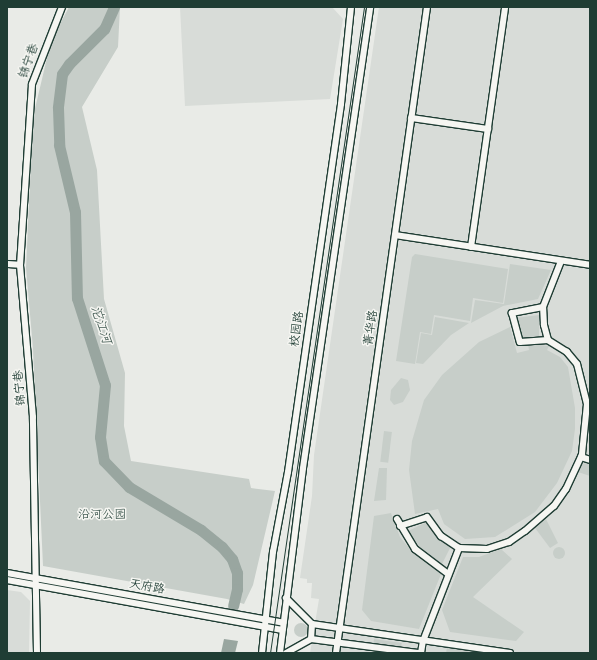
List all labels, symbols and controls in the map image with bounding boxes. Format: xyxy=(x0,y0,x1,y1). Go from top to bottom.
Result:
street label: 锦宁巷 xyxy=(16,42,42,80)
water label: 沱江河 xyxy=(88,304,114,346)
street label: 菁华路 xyxy=(361,309,381,347)
street label: 校园路 xyxy=(287,310,307,348)
street label: 锦宁巷 xyxy=(11,369,29,407)
park label: 沿河公园 xyxy=(78,508,126,522)
street label: 天府路 xyxy=(128,577,166,597)

